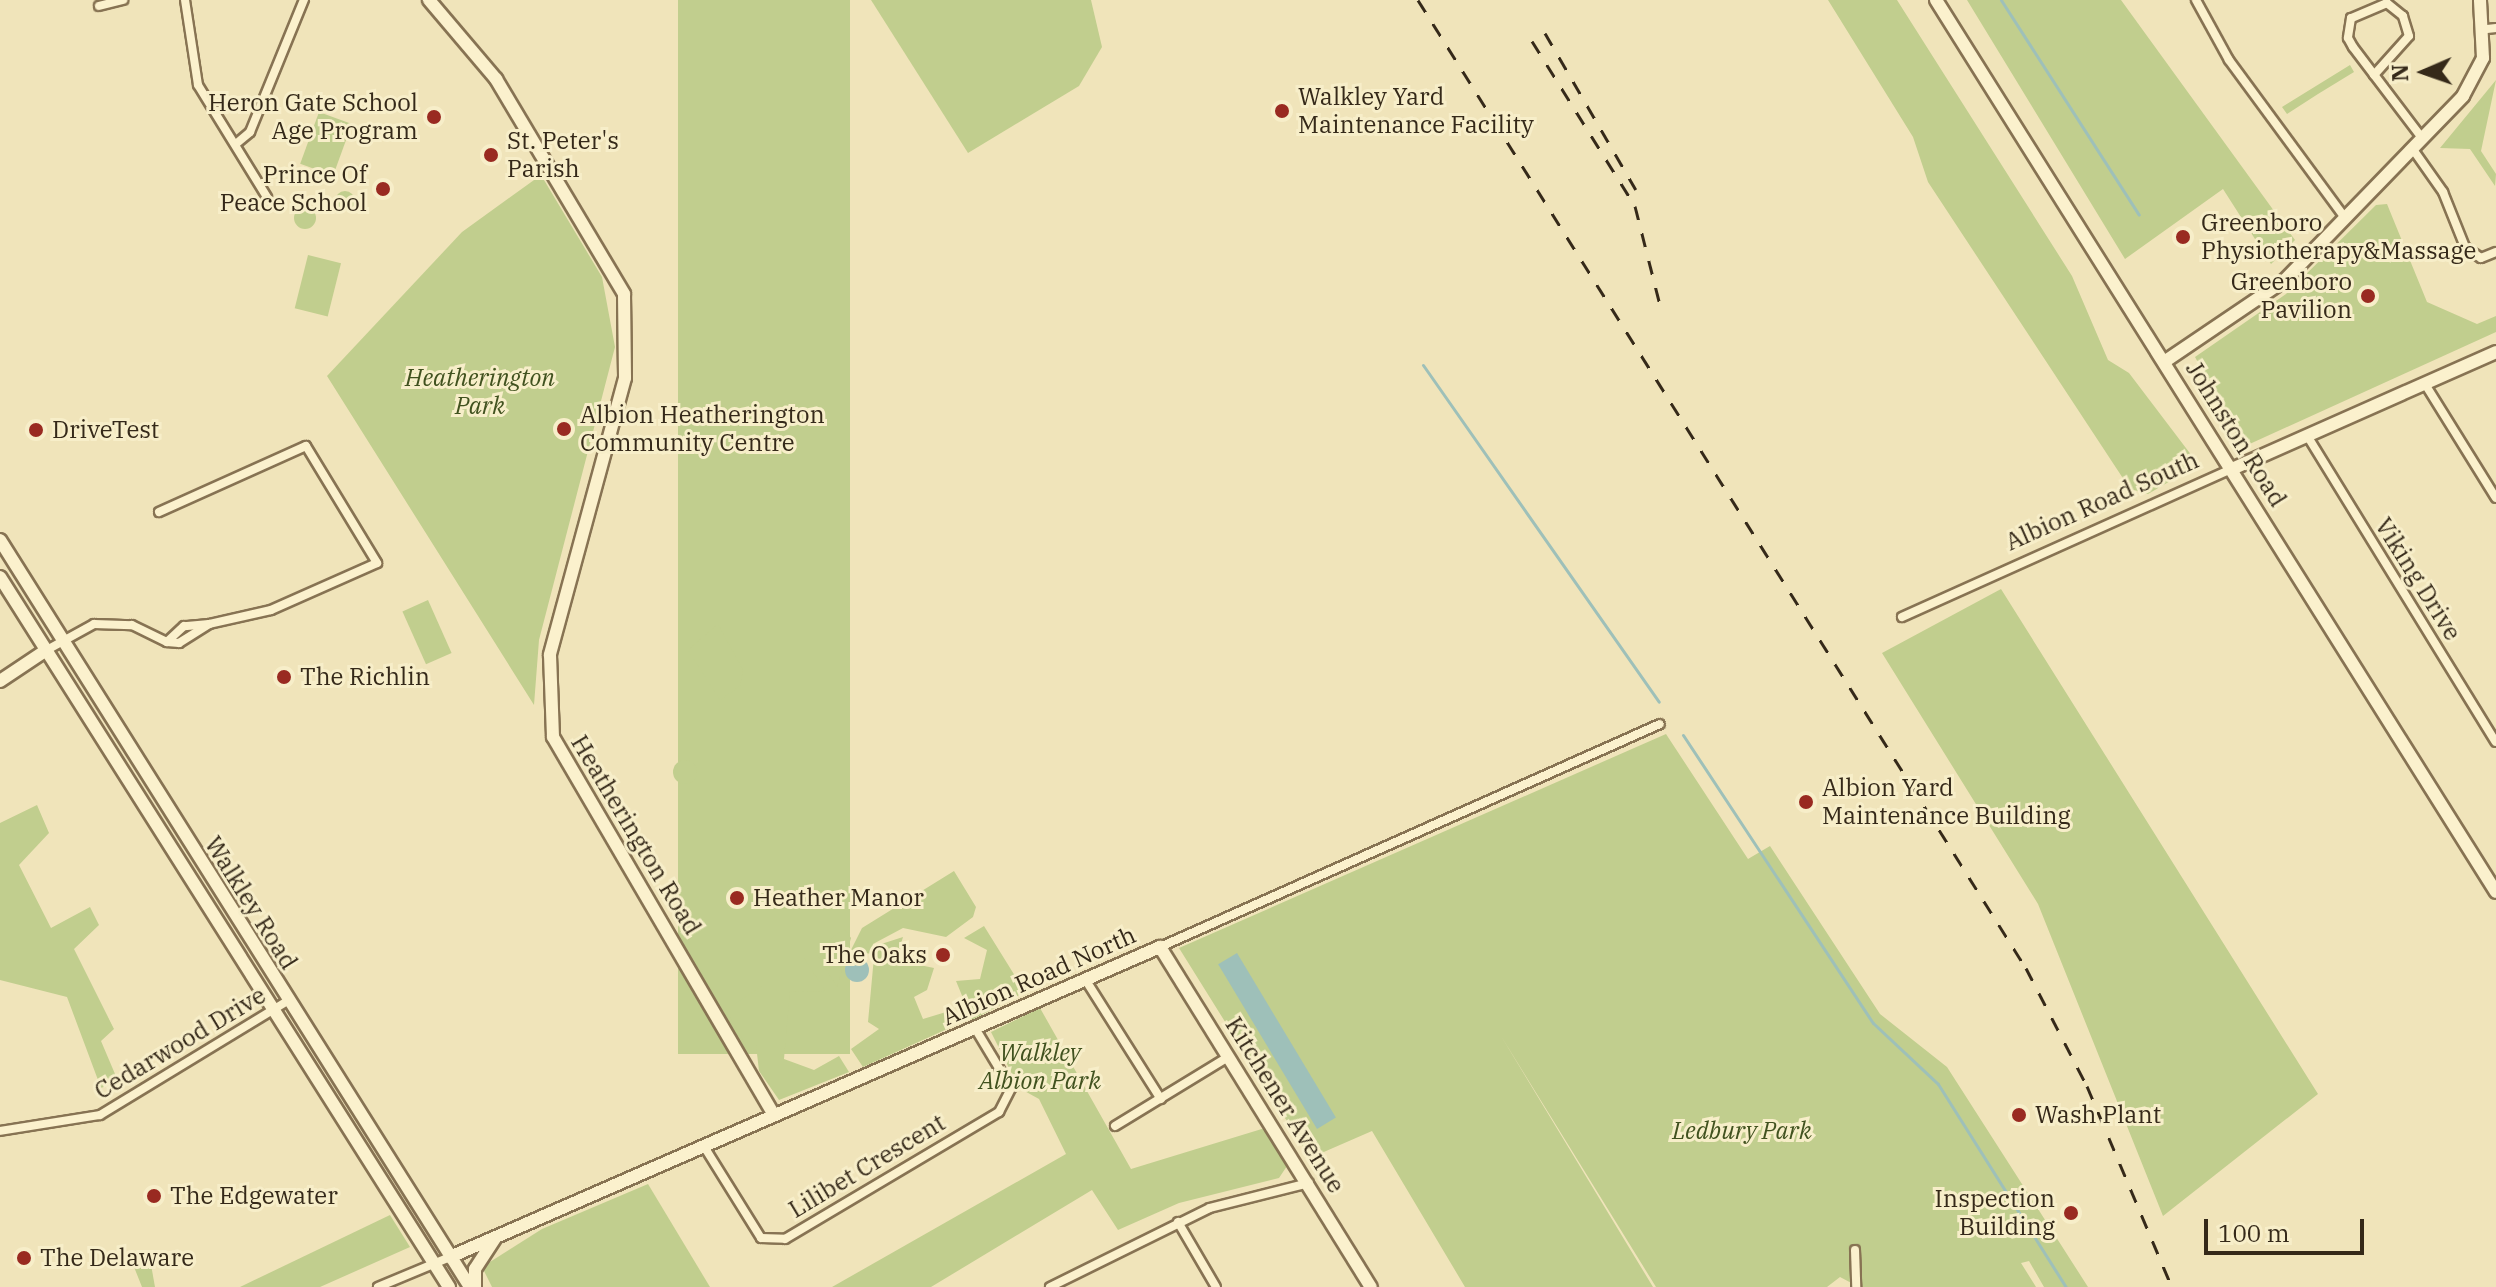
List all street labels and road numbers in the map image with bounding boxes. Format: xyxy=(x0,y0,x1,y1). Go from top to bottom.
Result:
street label: Johnston Road xyxy=(2180,356,2292,512)
street label: Albion Road South xyxy=(2001,445,2203,557)
street label: Viking Drive xyxy=(2369,512,2467,646)
street label: Heatherington Road xyxy=(565,730,707,940)
street label: Walkley Road xyxy=(199,831,303,975)
street label: Albion Road North xyxy=(938,920,1140,1032)
street label: Cedarwood Drive xyxy=(89,981,271,1105)
street label: Kitchener Avenue xyxy=(1219,1012,1351,1198)
street label: Lilibet Crescent xyxy=(784,1108,950,1224)

